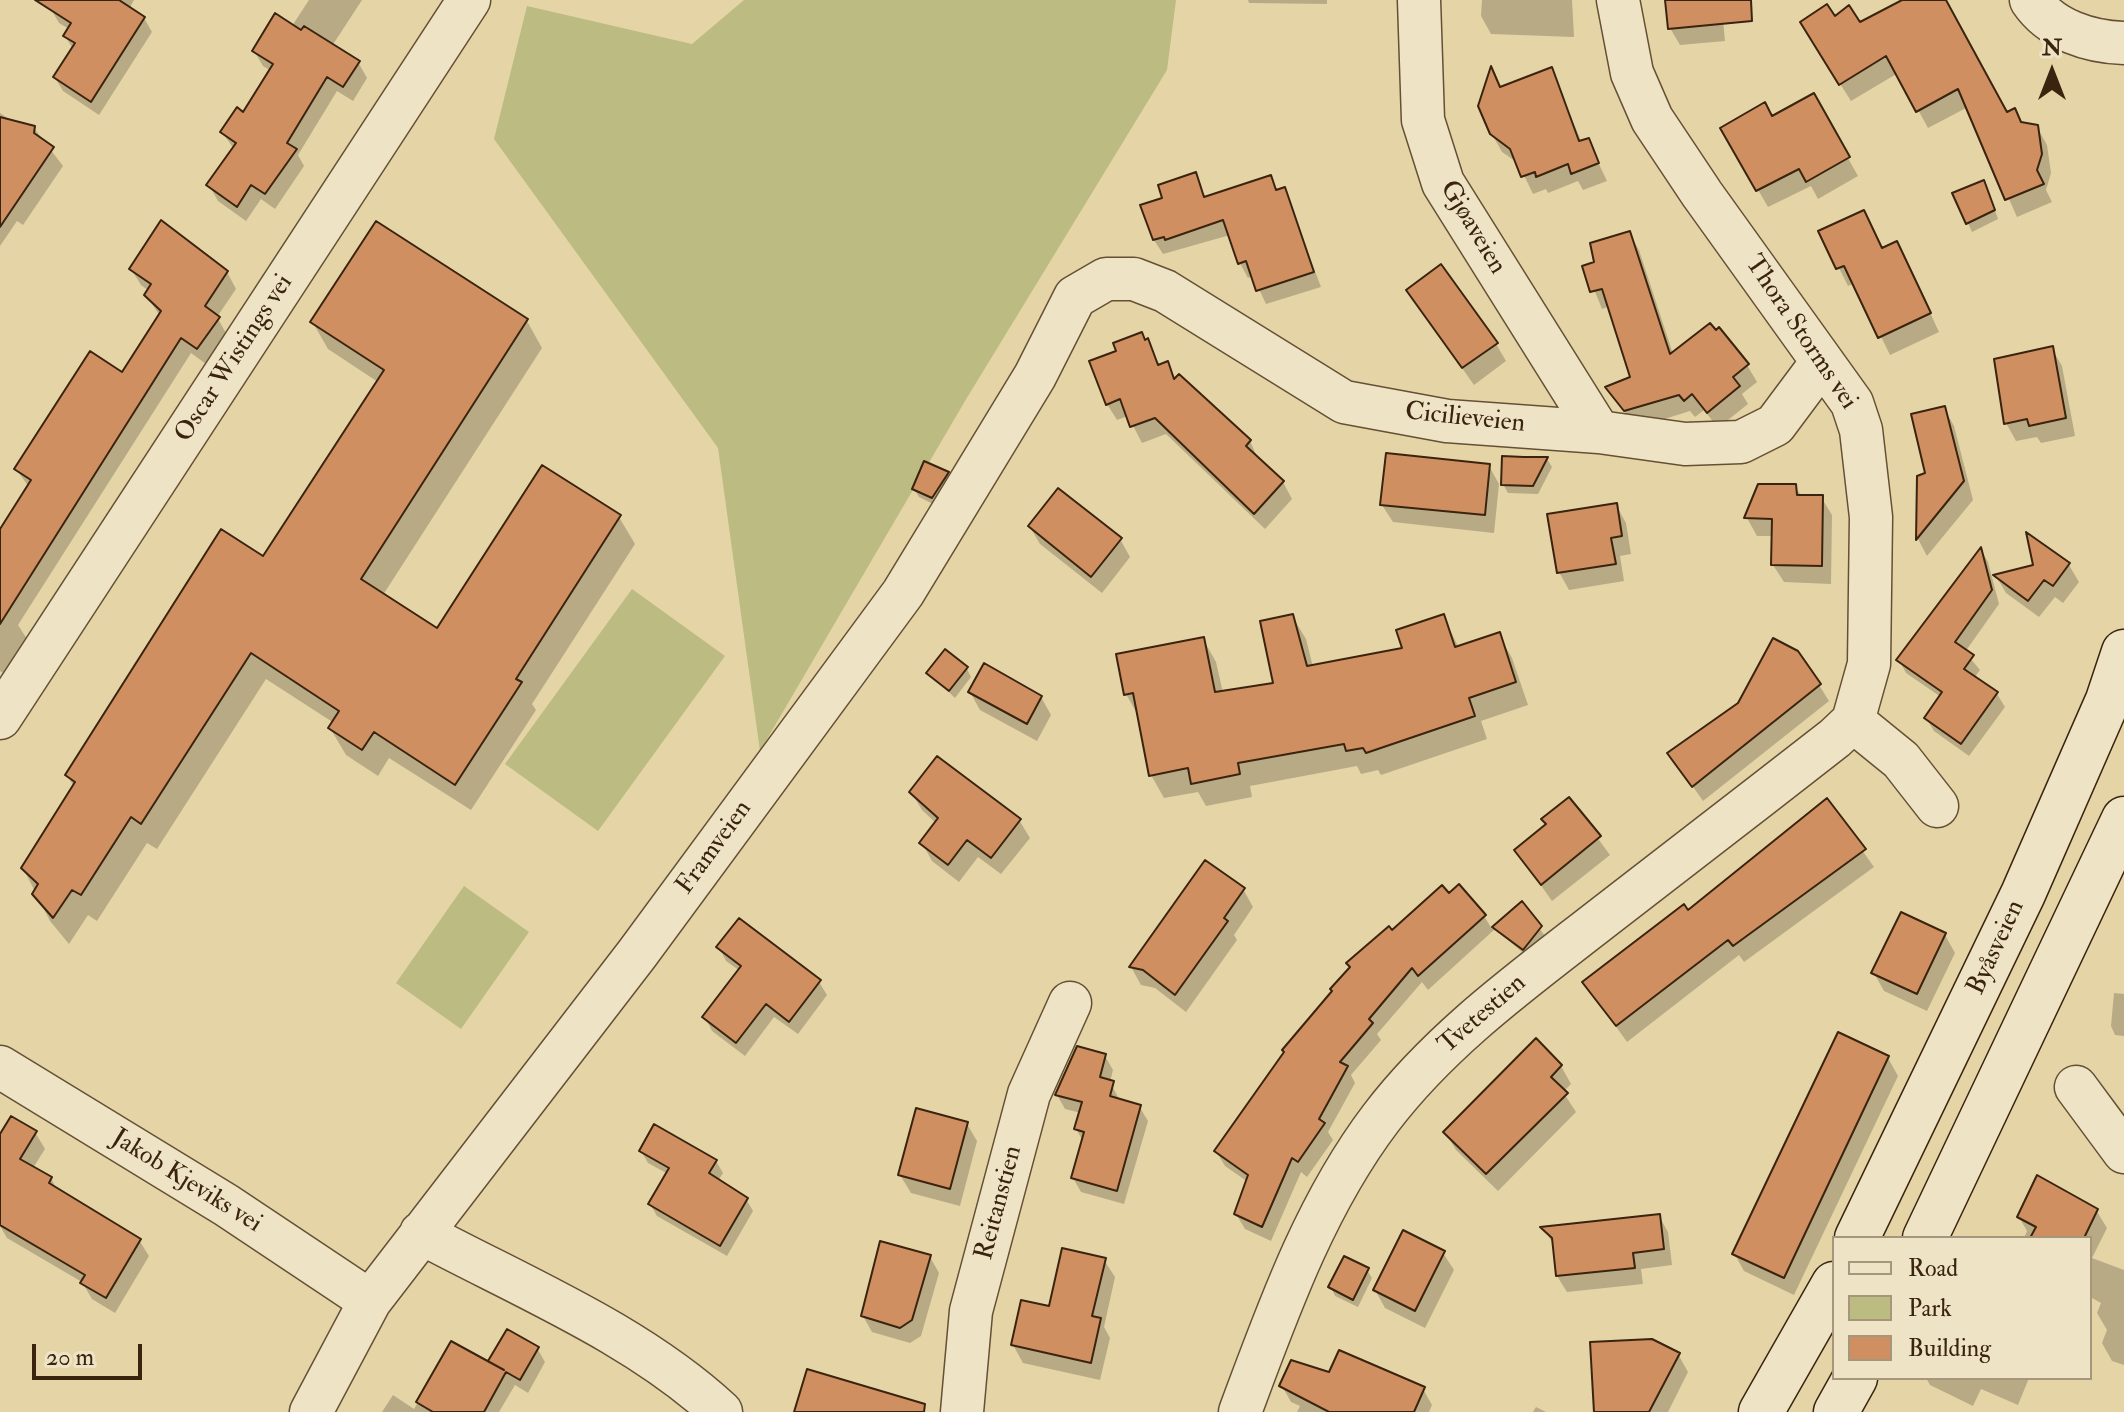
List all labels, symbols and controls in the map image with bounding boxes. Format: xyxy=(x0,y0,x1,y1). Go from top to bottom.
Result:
north arrow xyxy=(2012,32,2092,112)
text: N xyxy=(2042,34,2062,62)
street label: Gjøaveien xyxy=(1432,176,1512,280)
street label: Thora Storms vei xyxy=(1737,250,1863,416)
street label: Oscar Wistings vei xyxy=(169,269,301,449)
street label: Cicilieveien xyxy=(1404,397,1526,441)
street label: Framveien xyxy=(670,795,760,901)
street label: Byåsveien xyxy=(1962,896,2032,1000)
street label: Tvetestien xyxy=(1433,968,1533,1062)
street label: Jakob Kjeviks vei xyxy=(105,1123,267,1241)
street label: Reitanstien xyxy=(970,1142,1030,1264)
legend xyxy=(1832,1236,2092,1380)
text: Road xyxy=(1908,1253,1958,1284)
text: Park xyxy=(1908,1293,1952,1324)
scale bar xyxy=(36,1328,146,1378)
text: Building xyxy=(1908,1333,1991,1364)
text: 20 m xyxy=(46,1342,94,1373)

